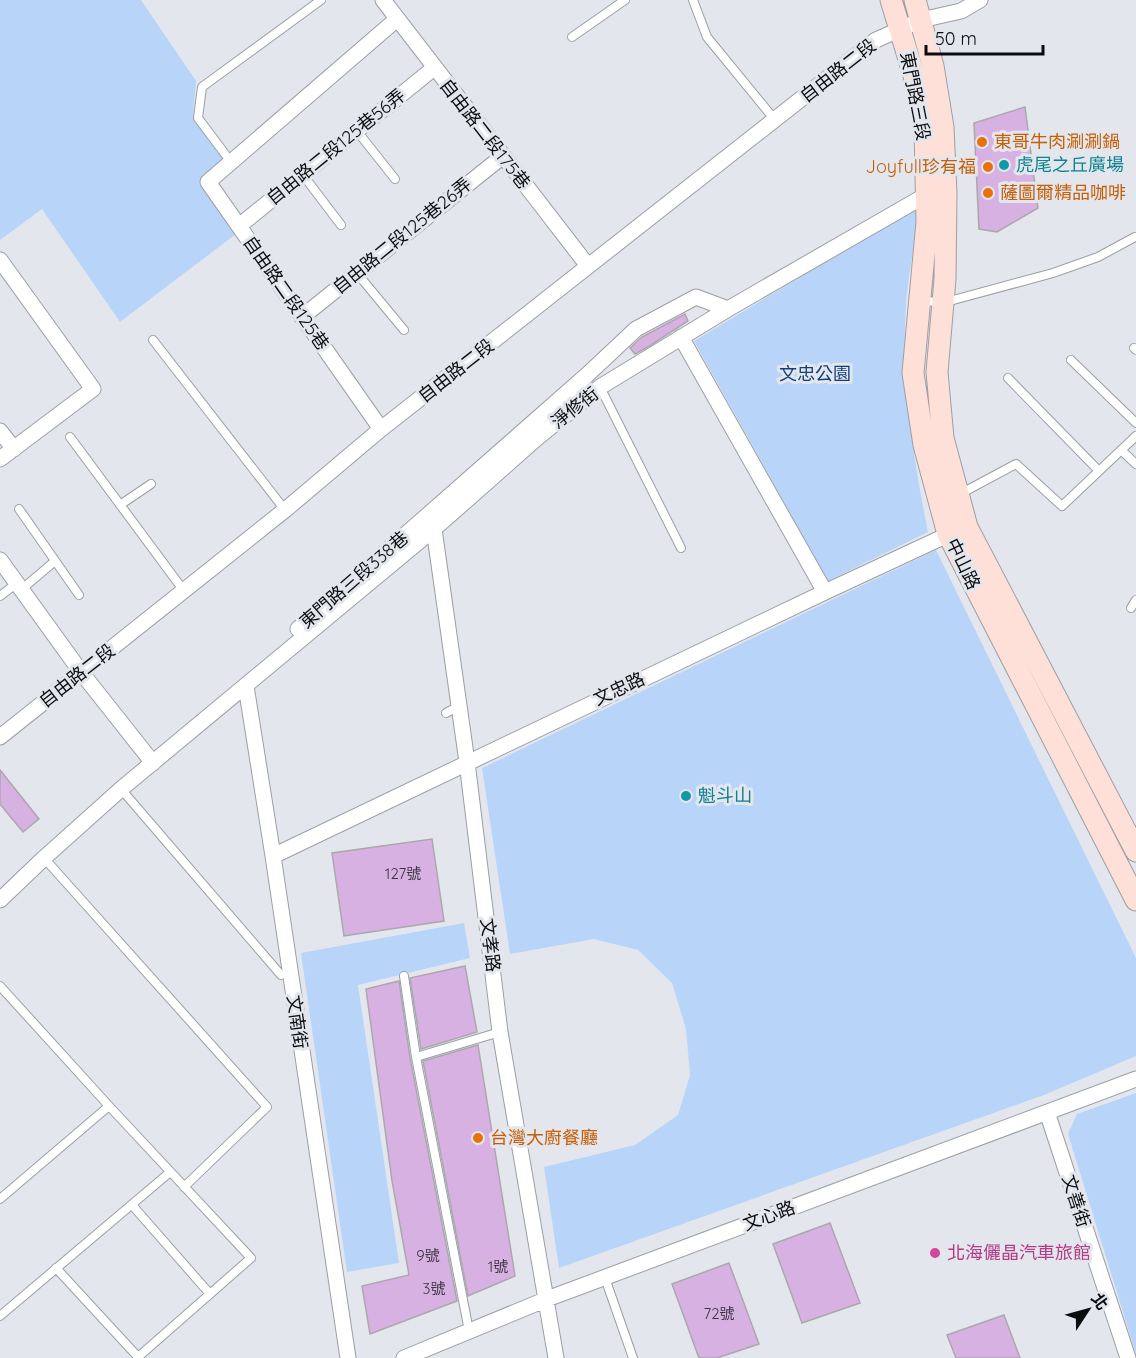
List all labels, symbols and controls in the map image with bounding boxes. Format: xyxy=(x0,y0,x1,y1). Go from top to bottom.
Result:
scale bar xyxy=(926,18,1043,56)
text: 50 m xyxy=(935,27,977,50)
street label: 自由路二段 xyxy=(795,34,880,107)
street label: 東門路三段 xyxy=(896,50,935,142)
street label: 自由路二段175巷 xyxy=(435,74,536,193)
street label: 自由路二段125巷56弄 xyxy=(262,84,410,210)
place label: 東哥牛肉涮涮鍋 xyxy=(994,130,1120,153)
marker: 東哥牛肉涮涮鍋 xyxy=(975,135,989,149)
place label: 虎尾之丘廣場 xyxy=(1016,153,1124,176)
place label: Joyfull珍有福 xyxy=(866,155,976,178)
marker: 虎尾之丘廣場 xyxy=(997,158,1011,172)
marker: Joyfull珍有福 xyxy=(981,160,995,174)
street label: 自由路二段125巷26弄 xyxy=(328,173,476,299)
place label: 薩圖爾精品咖啡 xyxy=(1000,181,1126,204)
marker: 薩圖爾精品咖啡 xyxy=(981,186,995,200)
street label: 自由路二段125巷 xyxy=(238,231,334,354)
street label: 自由路二段 xyxy=(413,334,498,407)
park label: 文忠公園 xyxy=(779,362,851,385)
street label: 淨修街 xyxy=(546,382,603,433)
street label: 東門路三段338巷 xyxy=(295,526,413,633)
street label: 中山路 xyxy=(941,534,986,593)
street label: 自由路二段 xyxy=(34,639,119,712)
street label: 文忠路 xyxy=(589,667,648,710)
place label: 魁斗山 xyxy=(698,784,752,807)
marker: 魁斗山 xyxy=(679,789,693,803)
house number: 127號 xyxy=(385,864,421,883)
street label: 文孝路 xyxy=(476,917,505,973)
street label: 文南街 xyxy=(282,994,313,1050)
place label: 台灣大廚餐廳 xyxy=(490,1126,598,1149)
marker: 台灣大廚餐廳 xyxy=(471,1131,485,1145)
street label: 文善街 xyxy=(1057,1172,1096,1230)
street label: 文心路 xyxy=(740,1195,798,1236)
place label: 北海儷晶汽車旅館 xyxy=(947,1241,1091,1264)
house number: 9號 xyxy=(416,1246,440,1265)
marker: 北海儷晶汽車旅館 xyxy=(928,1246,942,1260)
house number: 1號 xyxy=(488,1257,508,1276)
house number: 3號 xyxy=(423,1279,445,1298)
north arrow xyxy=(1058,1280,1118,1340)
text: 北 xyxy=(1087,1289,1113,1314)
house number: 72號 xyxy=(703,1304,735,1323)

